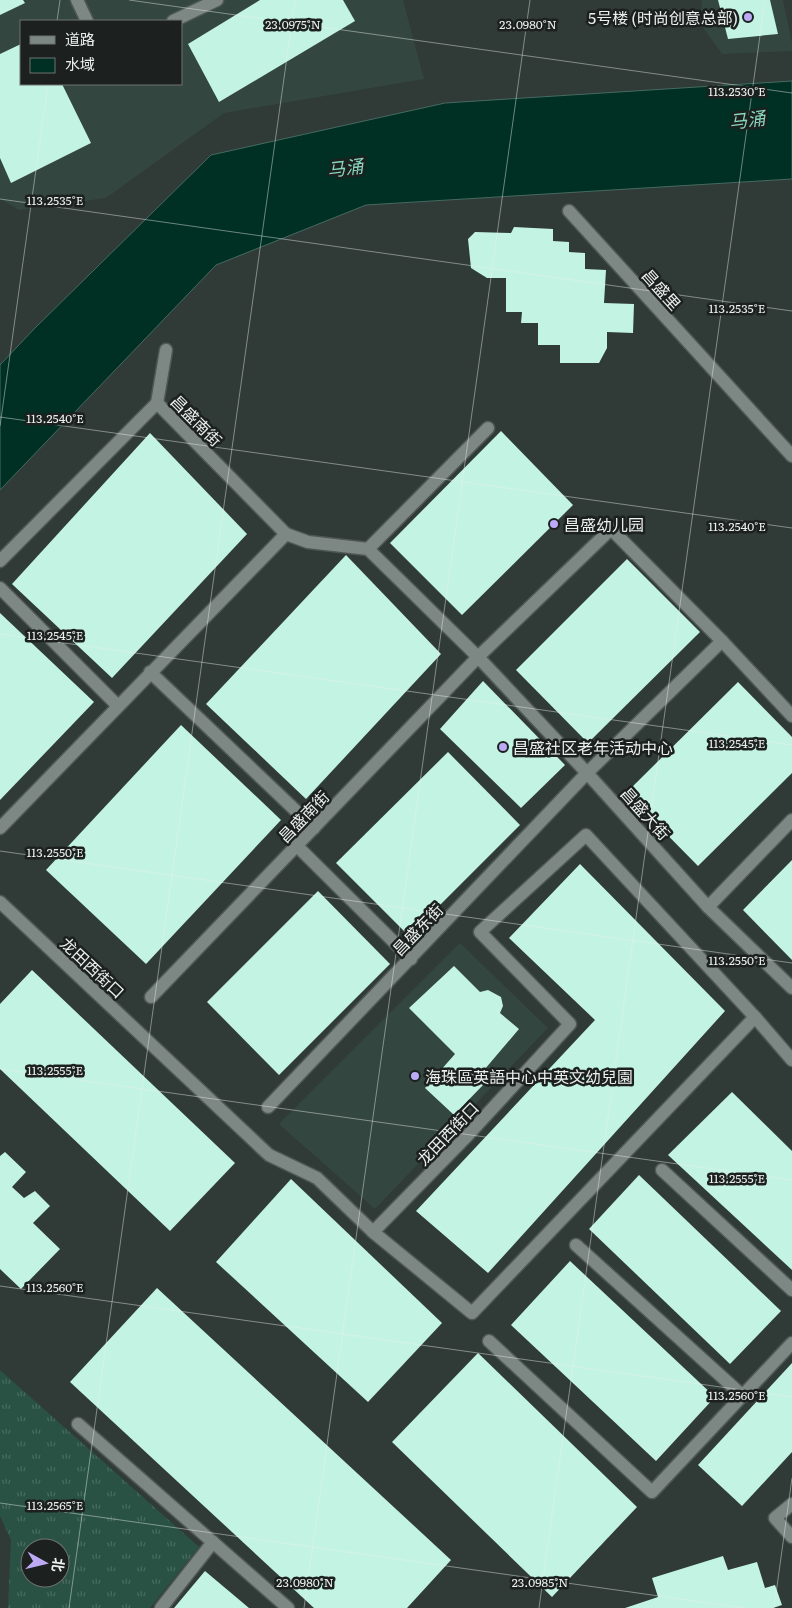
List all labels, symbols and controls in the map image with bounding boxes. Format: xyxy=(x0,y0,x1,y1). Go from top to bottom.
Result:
place label: 5号楼 (时尚创意总部) xyxy=(588,5,738,29)
marker: 5号楼 (时尚创意总部) xyxy=(742,11,754,23)
text: 23.0975°N xyxy=(265,15,321,33)
text: 23.0980°N xyxy=(499,15,557,33)
legend xyxy=(20,20,182,85)
text: 道路 xyxy=(65,27,95,50)
text: 水域 xyxy=(65,52,95,75)
text: 113.2530°E xyxy=(708,82,766,100)
water label: 马涌 xyxy=(727,103,768,135)
water label: 马涌 xyxy=(325,151,366,183)
text: 113.2535°E xyxy=(27,191,84,209)
street label: 昌盛里 xyxy=(637,263,687,315)
text: 113.2535°E xyxy=(709,299,766,317)
street label: 昌盛南街 xyxy=(166,389,228,451)
text: 113.2540°E xyxy=(26,409,84,427)
place label: 昌盛幼儿园 xyxy=(564,512,644,536)
text: 113.2540°E xyxy=(708,517,766,535)
marker: 昌盛幼儿园 xyxy=(548,518,560,530)
text: 113.2545°E xyxy=(27,626,84,644)
text: 113.2545°E xyxy=(709,734,766,752)
place label: 昌盛社区老年活动中心 xyxy=(513,735,673,759)
marker: 昌盛社区老年活动中心 xyxy=(497,741,509,753)
street label: 昌盛大街 xyxy=(616,781,676,845)
street label: 昌盛南街 xyxy=(272,785,334,847)
text: 113.2550°E xyxy=(26,843,84,861)
street label: 昌盛东街 xyxy=(386,898,448,960)
street label: 龙田西街口 xyxy=(56,931,130,1003)
text: 113.2550°E xyxy=(708,951,766,969)
text: 113.2555°E xyxy=(27,1061,83,1079)
place label: 海珠區英語中心中英文幼兒園 xyxy=(425,1064,633,1088)
marker: 海珠區英語中心中英文幼兒園 xyxy=(409,1070,421,1082)
street label: 龙田西街口 xyxy=(411,1096,483,1170)
text: 113.2555°E xyxy=(709,1169,765,1187)
text: 113.2560°E xyxy=(26,1278,84,1296)
text: 113.2560°E xyxy=(708,1386,766,1404)
text: 113.2565°E xyxy=(27,1496,84,1514)
north arrow xyxy=(20,1538,70,1588)
text: 北 xyxy=(48,1557,70,1573)
text: 23.0980°N xyxy=(276,1573,334,1591)
text: 23.0985°N xyxy=(512,1573,568,1591)

